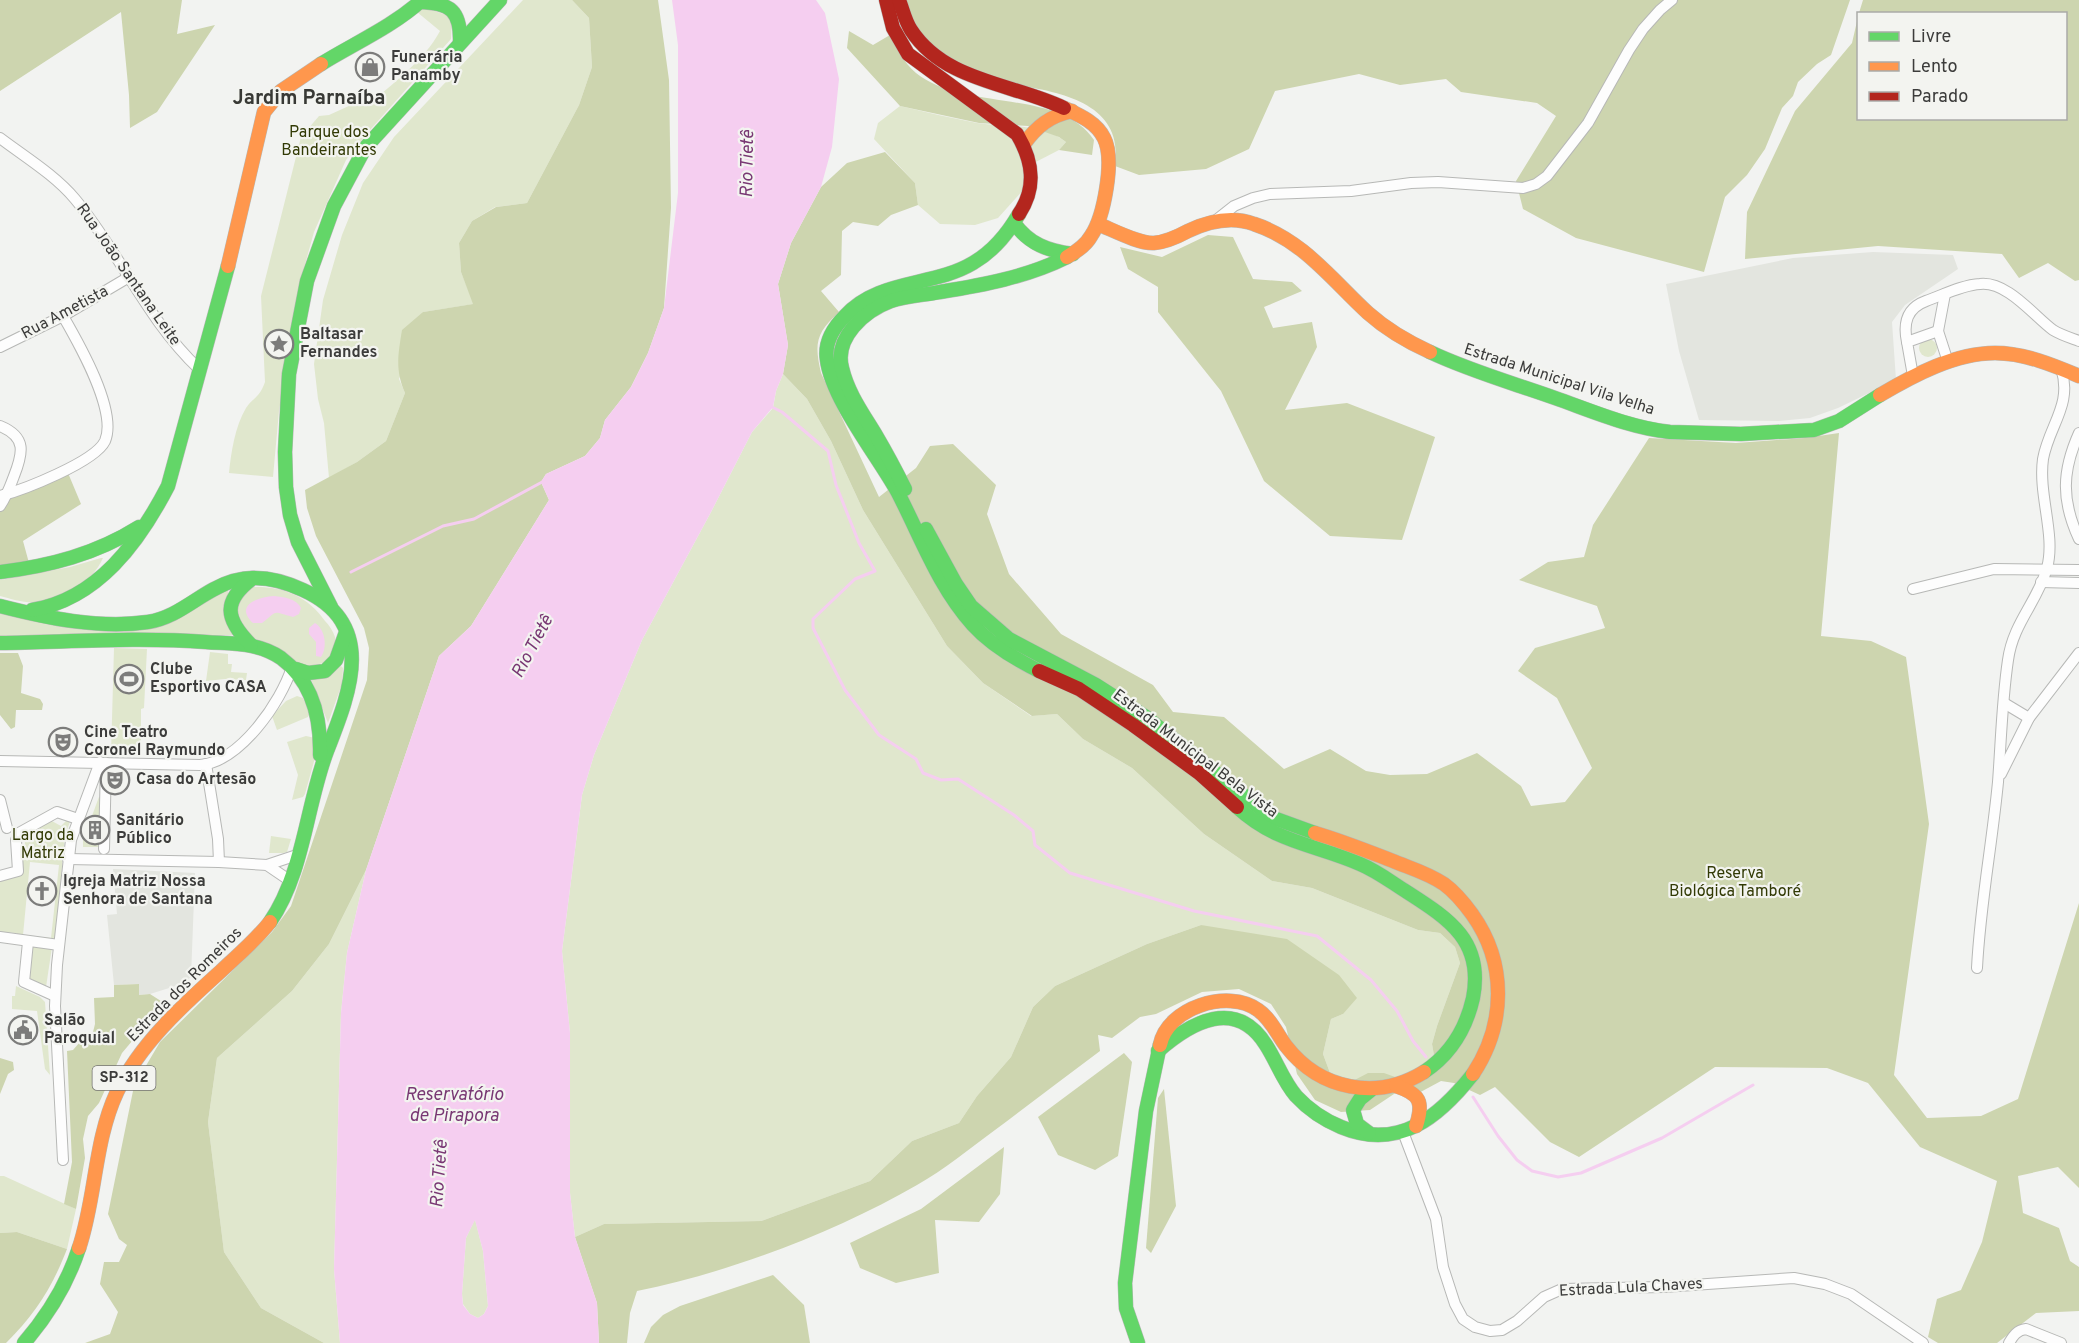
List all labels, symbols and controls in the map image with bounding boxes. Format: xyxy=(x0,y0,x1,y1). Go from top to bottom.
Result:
legend xyxy=(1857,12,2067,120)
text: Livre xyxy=(1911,26,1951,49)
place label: Funerária Panamby xyxy=(391,48,462,86)
shop icon: Funerária Panamby xyxy=(354,51,386,83)
text: Lento xyxy=(1911,56,1957,79)
district label: Jardim Parnaíba xyxy=(232,86,386,112)
text: Parado xyxy=(1911,86,1968,109)
park label: Parque dos Bandeirantes xyxy=(281,123,377,161)
water label: Rio Tietê xyxy=(736,129,760,198)
street label: Rua João Santana Leite xyxy=(71,200,185,350)
street label: Rua Ametista xyxy=(18,282,112,344)
place label: Baltasar Fernandes xyxy=(300,325,377,363)
place icon: Baltasar Fernandes xyxy=(263,328,295,360)
street label: Estrada Municipal Vila Velha xyxy=(1461,340,1657,420)
water label: Rio Tietê xyxy=(507,611,559,682)
place label: Clube Esportivo CASA xyxy=(150,660,267,698)
sports icon: Clube Esportivo CASA xyxy=(113,663,145,695)
street label: Estrada Municipal Bela Vista xyxy=(1108,685,1282,823)
place label: Cine Teatro Coronel Raymundo xyxy=(84,723,225,761)
theatre icon: Cine Teatro Coronel Raymundo xyxy=(47,726,79,758)
theatre icon: Casa do Artesão xyxy=(99,764,131,796)
place label: Casa do Artesão xyxy=(136,770,256,790)
place label: Sanitário Público xyxy=(116,811,184,849)
building icon: Sanitário Público xyxy=(79,814,111,846)
park label: Largo da Matriz xyxy=(12,826,74,864)
park label: Reserva Biológica Tamboré xyxy=(1669,864,1801,902)
place label: Igreja Matriz Nossa Senhora de Santana xyxy=(63,872,213,910)
church icon: Igreja Matriz Nossa Senhora de Santana xyxy=(26,875,58,907)
street label: Estrada dos Romeiros xyxy=(123,923,247,1047)
place label: Salão Paroquial xyxy=(44,1011,115,1049)
public building icon: Salão Paroquial xyxy=(7,1014,39,1046)
road number: SP-312 xyxy=(92,1066,156,1090)
water label: Reservatório de Pirapora xyxy=(405,1084,504,1128)
water label: Rio Tietê xyxy=(426,1139,454,1209)
street label: Estrada Lula Chaves xyxy=(1559,1274,1703,1302)

